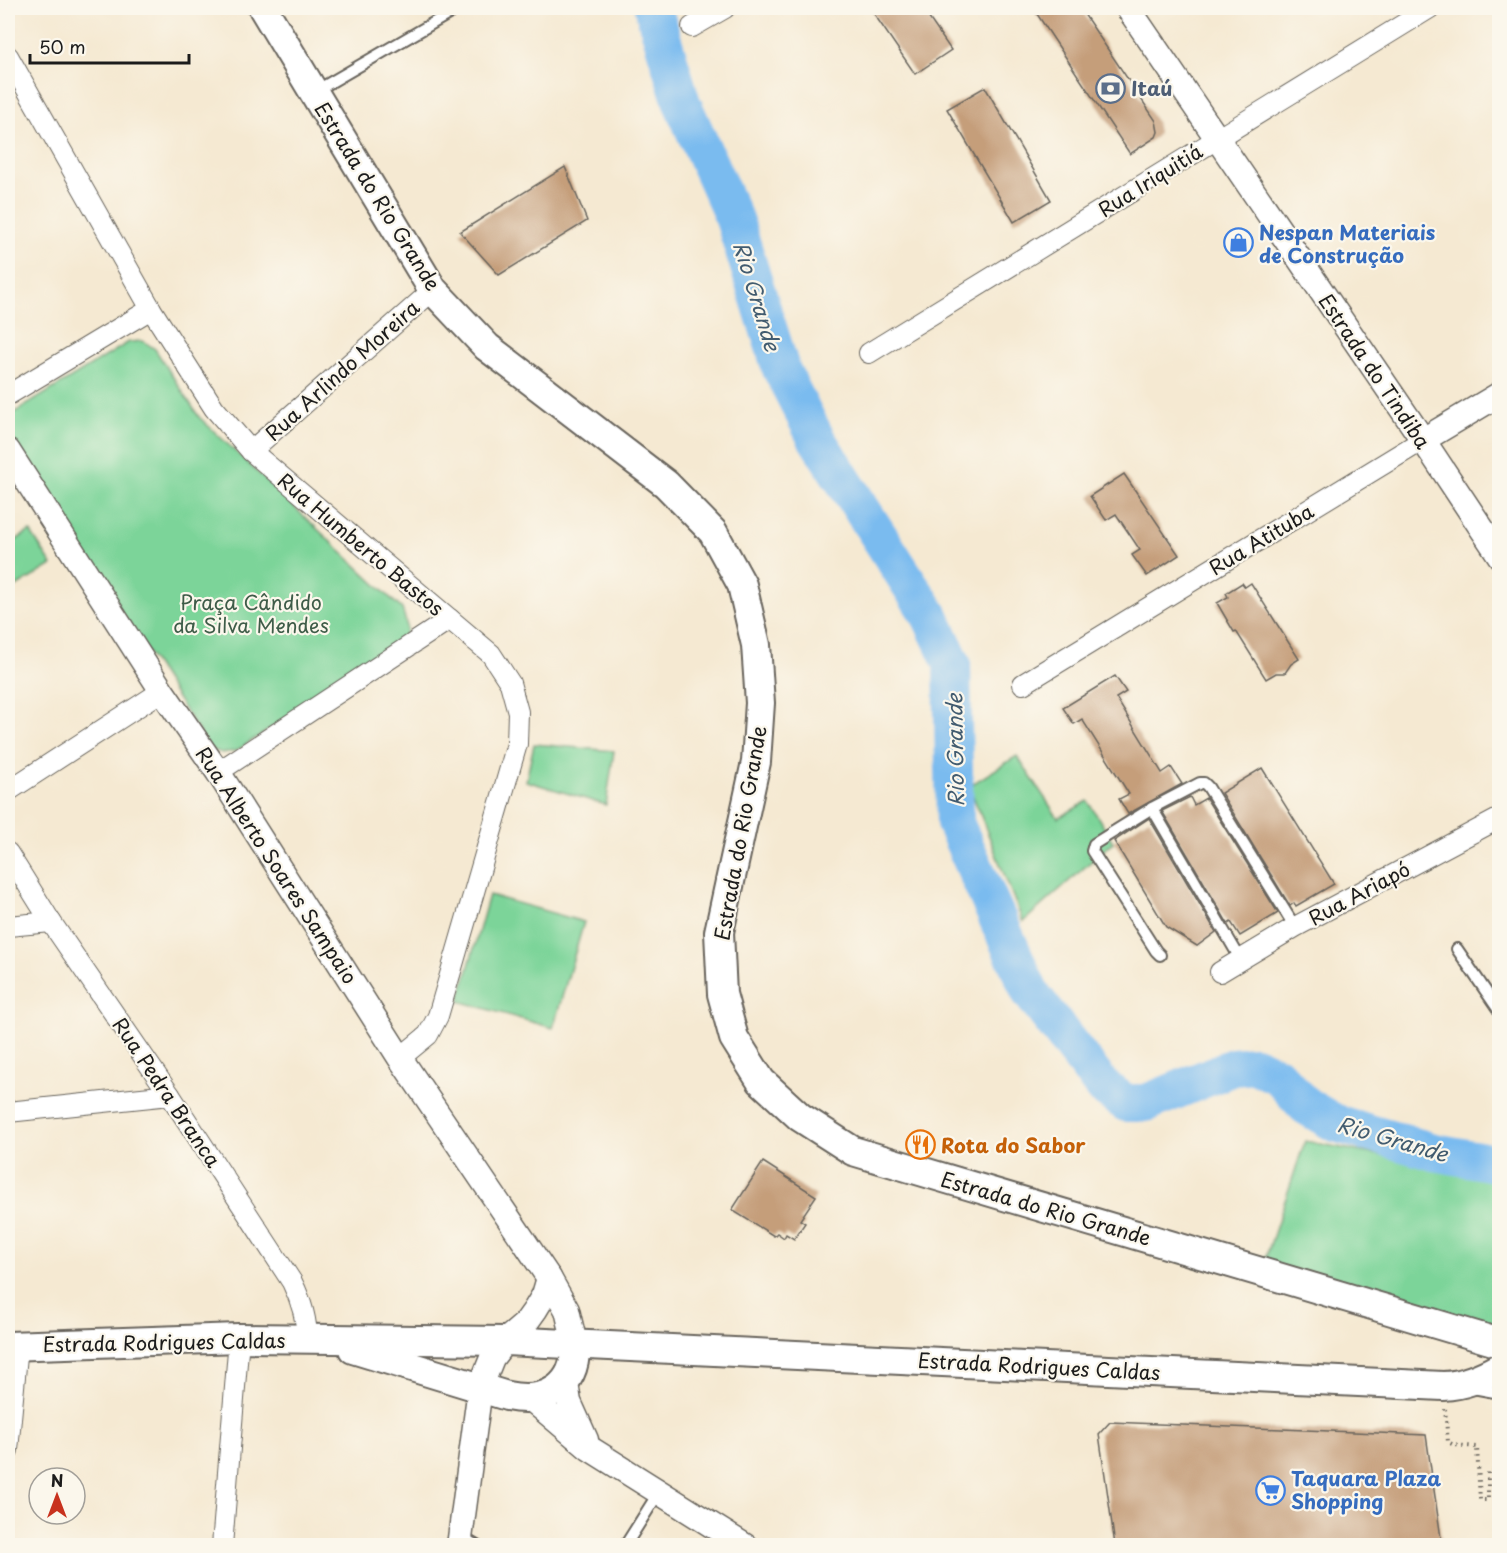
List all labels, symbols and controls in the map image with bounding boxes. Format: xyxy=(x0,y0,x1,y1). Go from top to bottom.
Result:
scale bar xyxy=(30,27,189,65)
text: 50 m xyxy=(39,33,86,60)
bank icon: Itaú xyxy=(1094,72,1126,104)
place label: Itaú xyxy=(1131,73,1173,103)
street label: Estrada do Rio Grande xyxy=(308,96,448,296)
street label: Rua Iriquitiá xyxy=(1092,136,1209,224)
place label: Nespan Materiais de Construção xyxy=(1259,217,1436,270)
shop icon: Nespan Materiais de Construção xyxy=(1222,227,1254,259)
water label: Rio Grande xyxy=(726,237,790,356)
street label: Estrada do Tindiba xyxy=(1312,287,1438,455)
street label: Rua Arlindo Moreira xyxy=(258,292,426,448)
street label: Rua Humberto Bastos xyxy=(271,465,451,623)
street label: Rua Atituba xyxy=(1203,496,1319,582)
park label: Praça Cândido da Silva Mendes xyxy=(173,587,329,640)
water label: Rio Grande xyxy=(937,692,971,807)
street label: Estrada do Rio Grande xyxy=(706,723,774,943)
street label: Rua Alberto Soares Sampaio xyxy=(189,740,365,990)
street label: Rua Ariapó xyxy=(1303,854,1415,932)
street label: Rua Pedra Branca xyxy=(106,1011,229,1173)
water label: Rio Grande xyxy=(1334,1107,1453,1169)
restaurant icon: Rota do Sabor xyxy=(904,1129,936,1161)
place label: Rota do Sabor xyxy=(941,1130,1086,1160)
street label: Estrada do Rio Grande xyxy=(937,1164,1155,1252)
street label: Estrada Rodrigues Caldas xyxy=(42,1325,286,1359)
street label: Estrada Rodrigues Caldas xyxy=(917,1345,1161,1387)
place label: Taquara Plaza Shopping xyxy=(1291,1463,1441,1516)
north arrow xyxy=(27,1466,87,1526)
text: N xyxy=(51,1468,63,1492)
supermarket icon: Taquara Plaza Shopping xyxy=(1254,1474,1286,1506)

